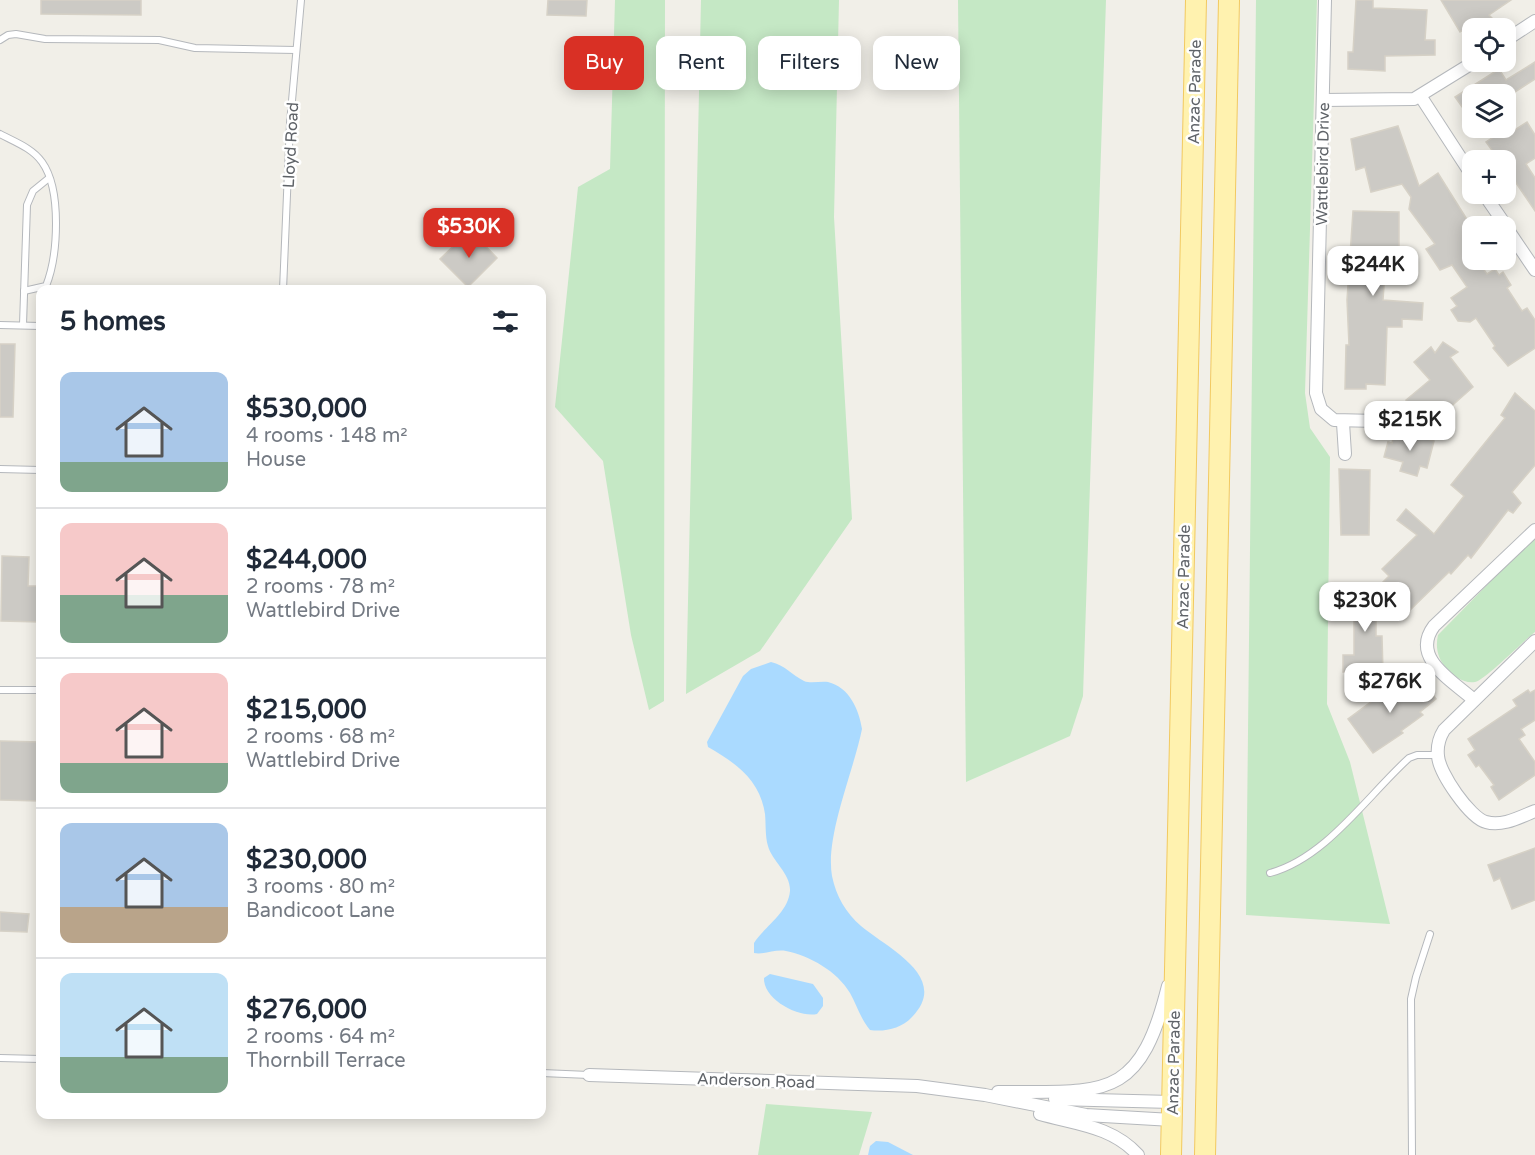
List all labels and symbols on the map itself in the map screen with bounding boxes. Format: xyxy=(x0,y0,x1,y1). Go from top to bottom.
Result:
street label: Anzac Parade xyxy=(1184,39,1206,145)
street label: Lloyd Road xyxy=(279,102,303,188)
street label: Wattlebird Drive xyxy=(1312,102,1334,226)
pin: $530K xyxy=(427,208,511,259)
pin: $244K xyxy=(1331,246,1415,297)
pin: $215K xyxy=(1368,401,1452,452)
street label: Anzac Parade xyxy=(1173,524,1195,630)
pin: $230K xyxy=(1323,582,1407,633)
pin: $276K xyxy=(1348,663,1432,714)
street label: Anzac Parade xyxy=(1163,1010,1185,1116)
street label: Anderson Road xyxy=(696,1069,815,1093)

